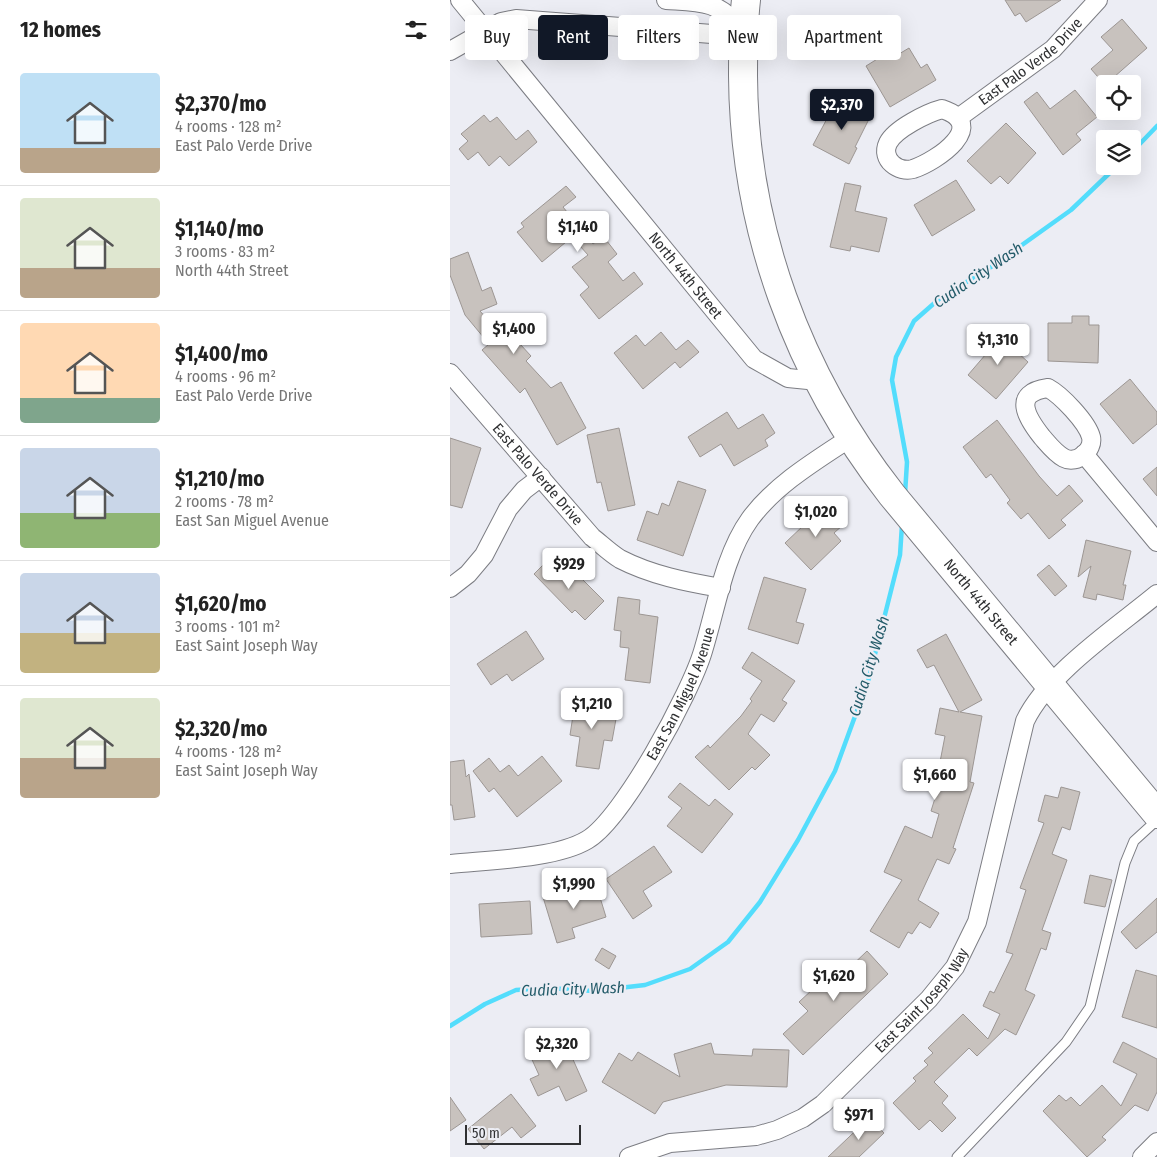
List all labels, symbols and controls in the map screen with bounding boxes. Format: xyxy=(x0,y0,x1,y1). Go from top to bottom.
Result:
street label: East Palo Verde Drive xyxy=(975,14,1086,109)
chip: Buy xyxy=(465,15,528,60)
chip: Rent xyxy=(538,15,608,60)
chip: Filters xyxy=(618,15,699,60)
chip: New xyxy=(709,15,777,60)
chip: Apartment xyxy=(787,15,901,60)
icon: filters xyxy=(402,16,430,44)
text: 12 homes xyxy=(20,17,101,43)
map controls xyxy=(1096,75,1141,175)
button: locate xyxy=(1096,75,1141,120)
pin: $2,370 xyxy=(801,88,883,131)
text: $2,370/mo xyxy=(175,91,267,117)
icon: home xyxy=(60,93,120,153)
text: $2,370 xyxy=(821,95,863,114)
text: 4 rooms · 128 m² xyxy=(175,117,282,136)
button: layers xyxy=(1096,130,1141,175)
text: East Palo Verde Drive xyxy=(175,136,312,155)
pin: $1,140 xyxy=(537,210,619,253)
text: $1,140/mo xyxy=(175,216,264,242)
text: $1,140 xyxy=(558,217,598,236)
icon: home xyxy=(60,218,120,278)
street label: North 44th Street xyxy=(645,229,726,322)
water label: Cudia City Wash xyxy=(930,238,1026,312)
text: 3 rooms · 83 m² xyxy=(175,242,275,261)
text: North 44th Street xyxy=(175,261,288,280)
pin: $1,400 xyxy=(473,312,555,355)
text: $1,400 xyxy=(492,319,536,338)
pin: $1,310 xyxy=(957,324,1039,366)
text: $1,310 xyxy=(978,330,1018,349)
text: $1,400/mo xyxy=(175,341,268,367)
icon: home xyxy=(60,343,120,403)
text: 4 rooms · 96 m² xyxy=(175,367,276,386)
text: East Palo Verde Drive xyxy=(175,386,312,405)
street label: East Palo Verde Drive xyxy=(489,420,587,529)
text: $1,210/mo xyxy=(175,466,264,492)
icon: home xyxy=(60,468,120,528)
text: 2 rooms · 78 m² xyxy=(175,492,274,511)
pin: $1,020 xyxy=(775,496,857,538)
text: $1,020 xyxy=(795,502,837,521)
text: East San Miguel Avenue xyxy=(175,511,329,530)
pin: $929 xyxy=(539,548,599,590)
text: $929 xyxy=(553,554,585,573)
street label: North 44th Street xyxy=(940,555,1022,649)
text: $1,620/mo xyxy=(175,591,267,617)
icon: home xyxy=(60,593,120,653)
water label: Cudia City Wash xyxy=(845,614,893,718)
text: 3 rooms · 101 m² xyxy=(175,617,280,636)
street label: East San Miguel Avenue xyxy=(643,625,718,763)
text: East Saint Joseph Way xyxy=(175,636,318,655)
pin: $1,210 xyxy=(551,688,633,730)
text: $1,210 xyxy=(572,694,612,713)
text: $2,320/mo xyxy=(175,716,267,742)
icon: home xyxy=(60,718,120,778)
text: 4 rooms · 128 m² xyxy=(175,742,282,761)
pin: $1,660 xyxy=(894,758,976,801)
text: East Saint Joseph Way xyxy=(175,761,318,780)
text: $1,660 xyxy=(913,765,957,784)
pin: $1,990 xyxy=(533,868,615,910)
text: $1,990 xyxy=(553,874,595,893)
street label: East Saint Joseph Way xyxy=(871,945,972,1056)
pin: $1,620 xyxy=(793,960,875,1002)
text: $1,620 xyxy=(813,966,855,985)
water label: Cudia City Wash xyxy=(521,978,625,1000)
pin: $2,320 xyxy=(516,1028,598,1070)
text: $2,320 xyxy=(536,1034,578,1053)
pin: $971 xyxy=(829,1098,889,1141)
text: $971 xyxy=(844,1105,874,1124)
scale bar xyxy=(465,1122,581,1145)
text: 50 m xyxy=(472,1125,500,1142)

